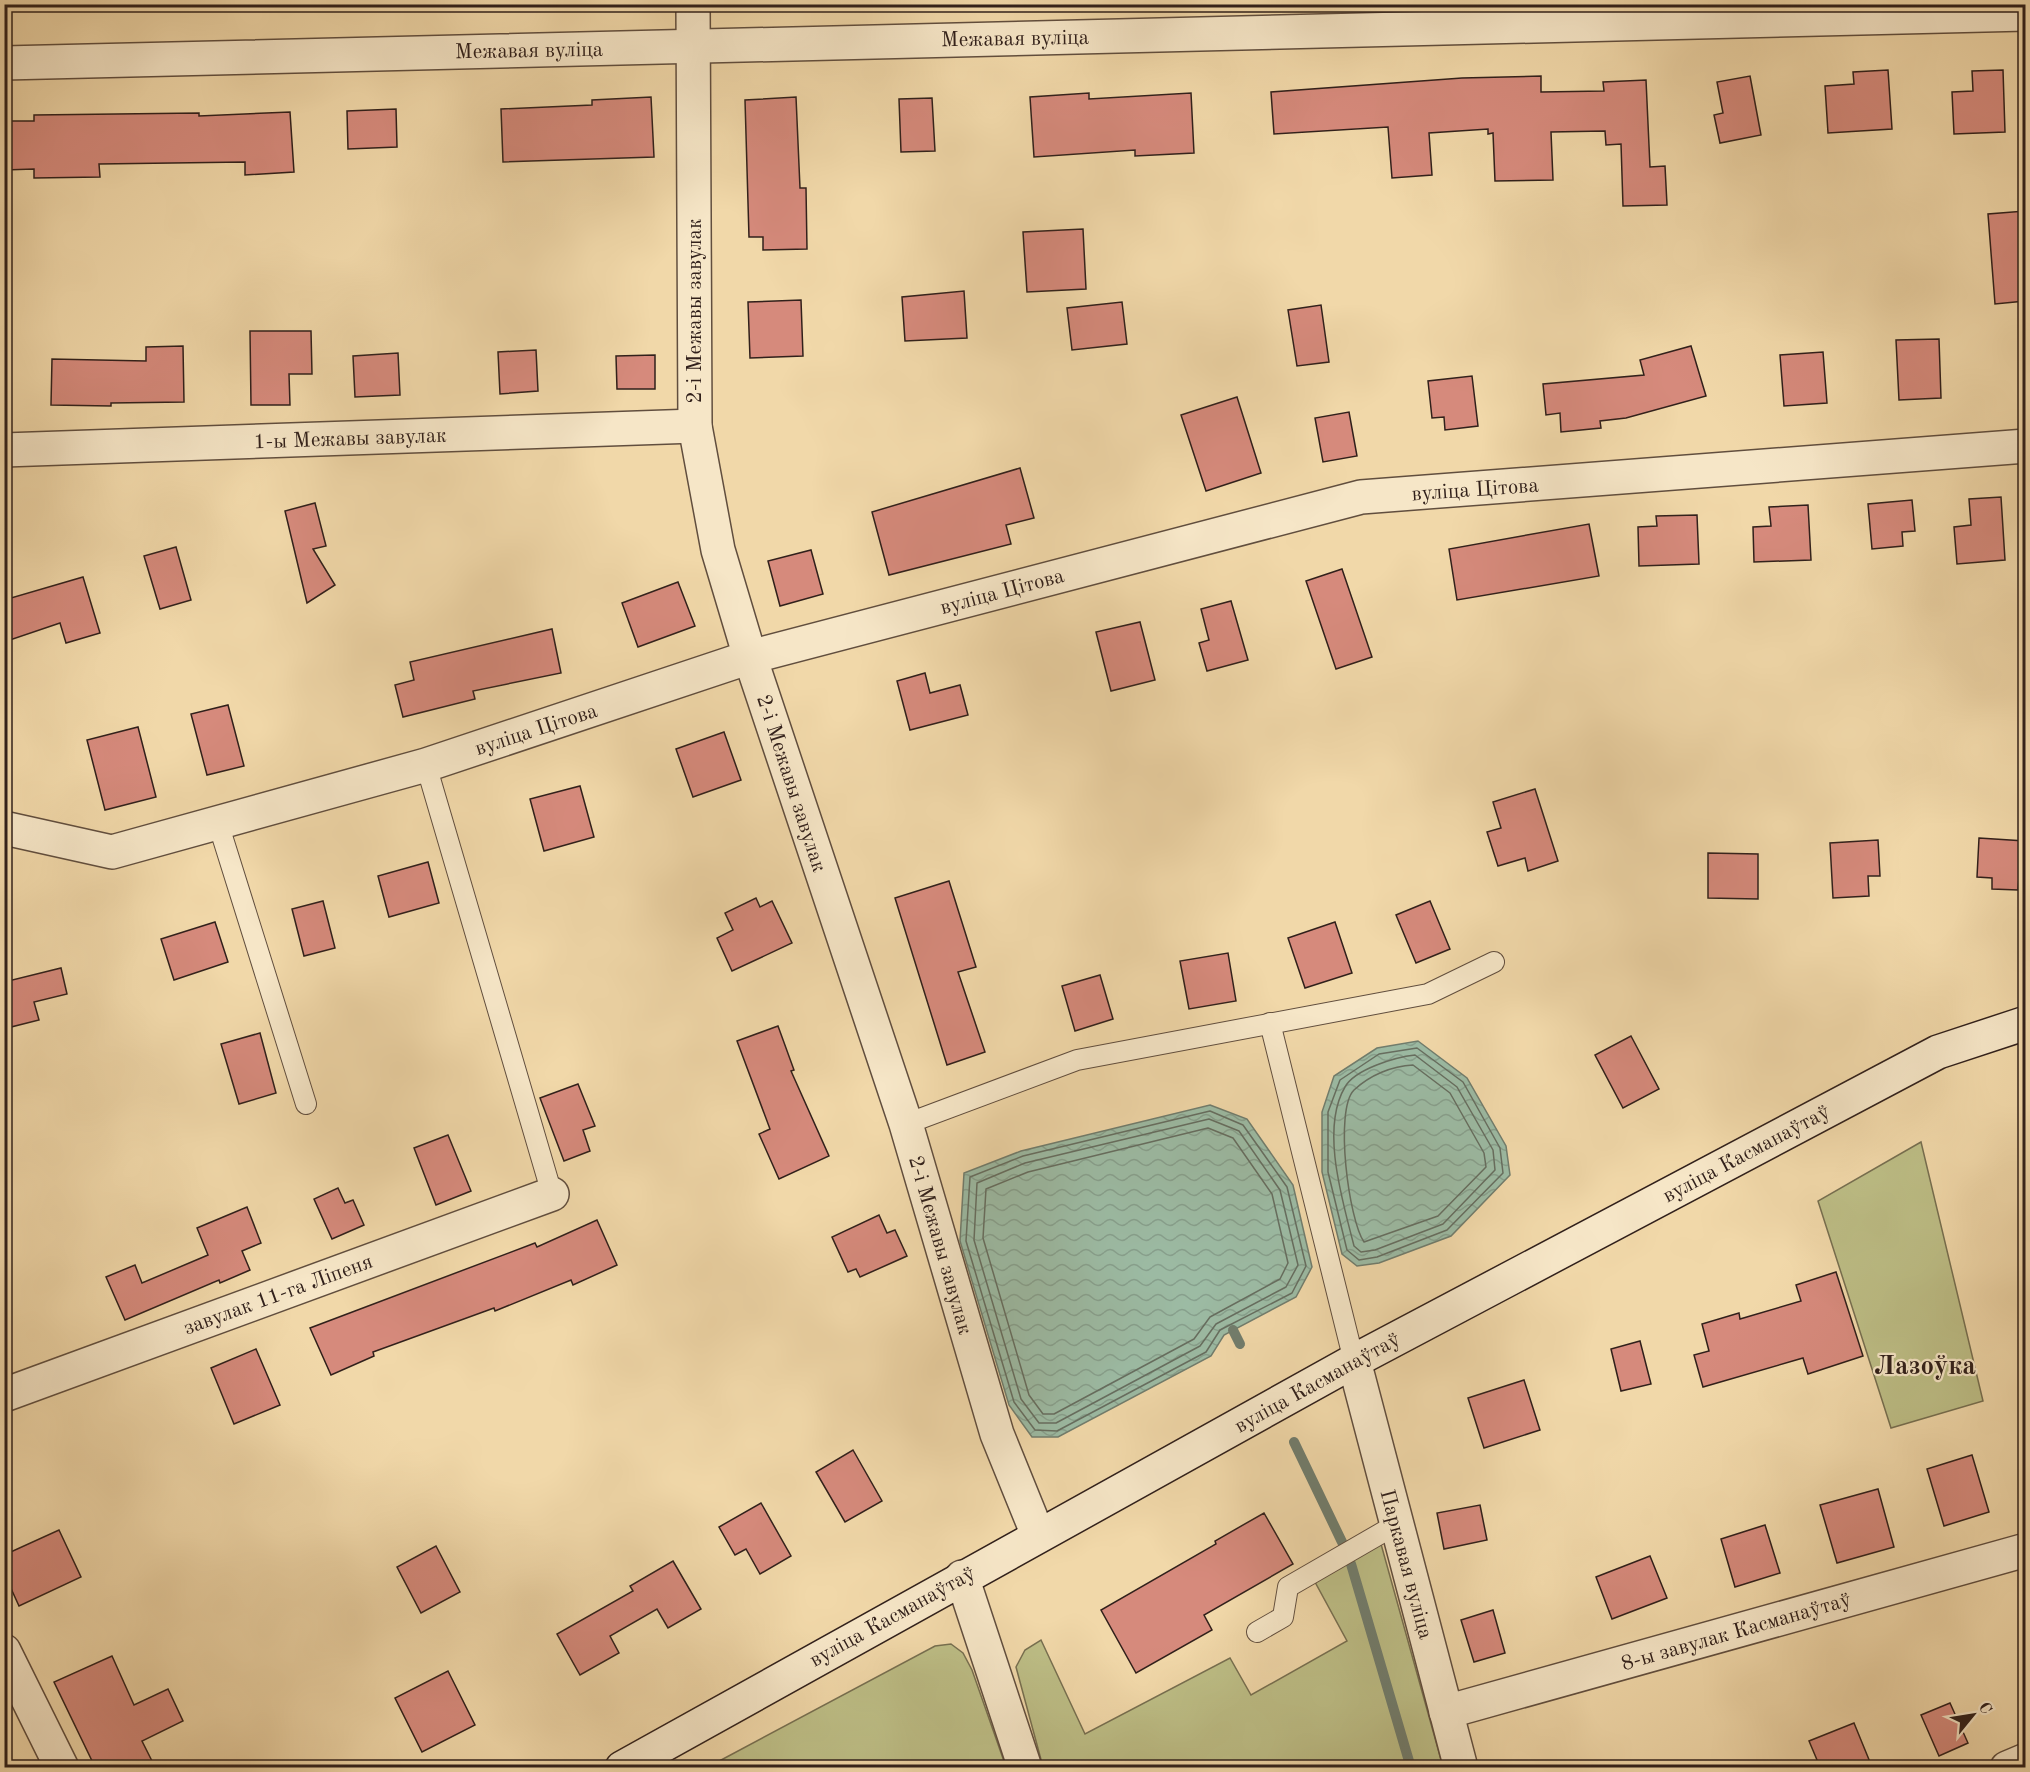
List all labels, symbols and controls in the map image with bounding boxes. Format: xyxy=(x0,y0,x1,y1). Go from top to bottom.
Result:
street label: Межавая вуліца xyxy=(941,28,1089,51)
street label: Межавая вуліца xyxy=(455,40,603,63)
street label: 2-і Межавы завулак xyxy=(685,218,706,404)
street label: 1-ы Межавы завулак xyxy=(253,426,447,453)
street label: вуліца Цітова xyxy=(1411,476,1539,505)
street label: вуліца Цітова xyxy=(938,566,1067,619)
street label: 2-і Межавы завулак xyxy=(752,692,829,875)
street label: вуліца Цітова xyxy=(473,701,600,760)
street label: вуліца Касманаўтаў xyxy=(1660,1101,1834,1207)
street label: 2-і Межавы завулак xyxy=(904,1154,975,1338)
street label: завулак 11-га Ліпеня xyxy=(181,1251,376,1339)
street label: вуліца Касманаўтаў xyxy=(1231,1329,1404,1438)
district label: Лазоўка xyxy=(1874,1353,1976,1380)
street label: Паркавая вуліца xyxy=(1375,1487,1436,1642)
street label: вуліца Касманаўтаў xyxy=(806,1563,979,1672)
street label: 8-ы завулак Касманаўтаў xyxy=(1619,1590,1854,1675)
north arrow xyxy=(1943,1685,2003,1745)
text: С xyxy=(1975,1700,1994,1717)

